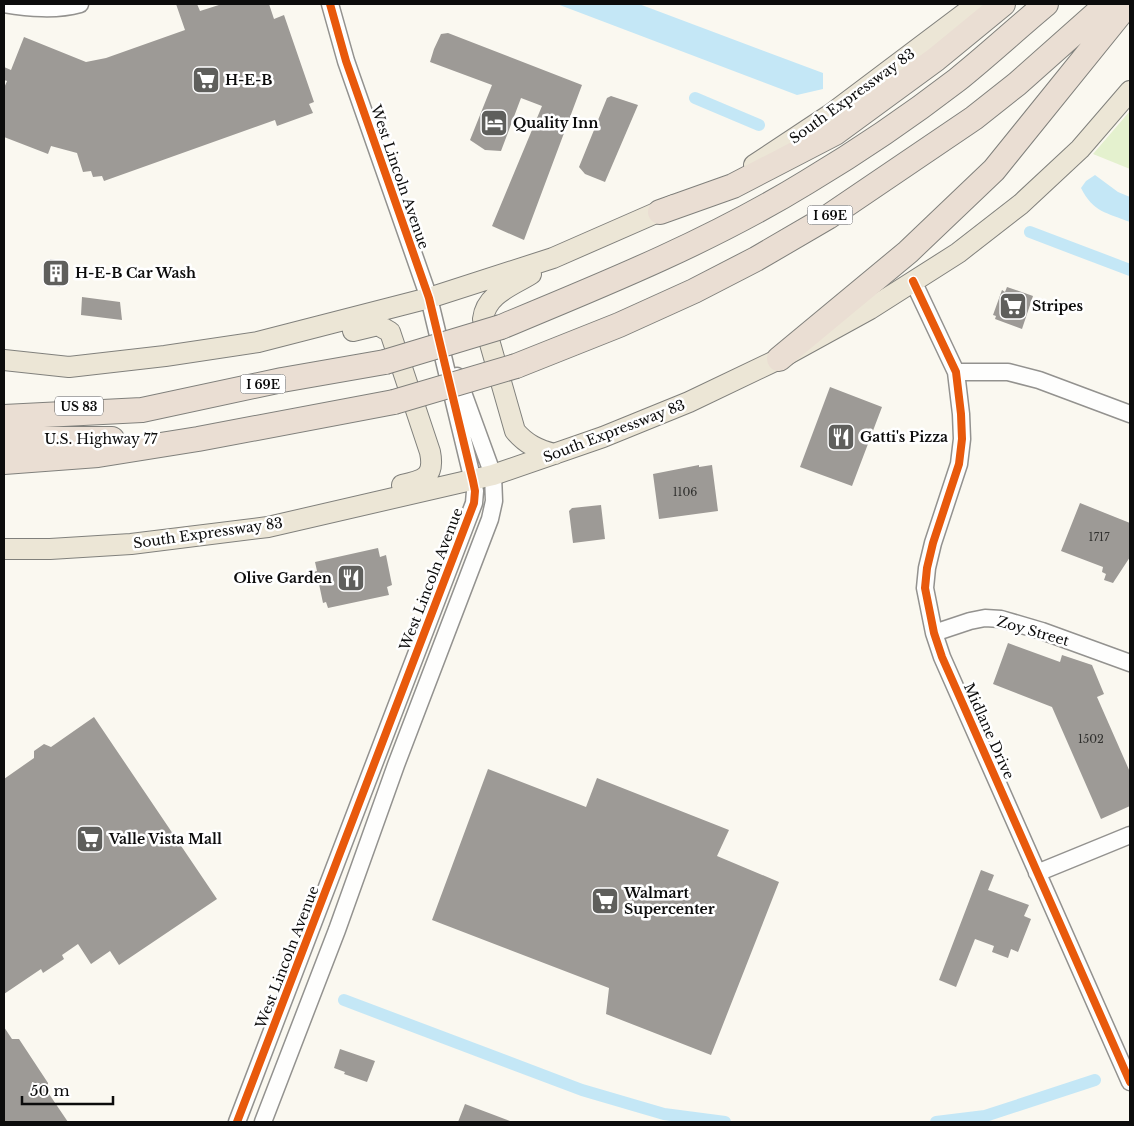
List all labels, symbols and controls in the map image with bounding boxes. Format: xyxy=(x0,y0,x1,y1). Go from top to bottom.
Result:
street label: South Expressway 83 xyxy=(786,44,918,148)
supermarket icon: H-E-B xyxy=(191,65,221,95)
place label: H-E-B xyxy=(225,71,272,89)
street label: West Lincoln Avenue xyxy=(367,102,433,251)
hotel icon: Quality Inn xyxy=(479,108,509,138)
place label: Quality Inn xyxy=(513,114,598,132)
road number: I 69E xyxy=(808,206,852,224)
building icon: H-E-B Car Wash xyxy=(41,258,71,288)
place label: H-E-B Car Wash xyxy=(75,264,196,282)
supermarket icon: Stripes xyxy=(998,291,1028,321)
place label: Stripes xyxy=(1032,297,1084,315)
road number: I 69E xyxy=(240,374,286,394)
road number: US 83 xyxy=(55,396,103,416)
street label: South Expressway 83 xyxy=(540,396,688,466)
restaurant icon: Gatti's Pizza xyxy=(826,422,856,452)
place label: Gatti's Pizza xyxy=(860,428,948,446)
street label: U.S. Highway 77 xyxy=(44,430,159,448)
house number: 1106 xyxy=(673,485,697,499)
street label: West Lincoln Avenue xyxy=(395,505,467,654)
street label: South Expressway 83 xyxy=(132,514,284,552)
house number: 1717 xyxy=(1089,530,1110,544)
restaurant icon: Olive Garden xyxy=(336,563,366,593)
place label: Olive Garden xyxy=(233,569,332,587)
street label: Zoy Street xyxy=(995,612,1072,650)
street label: Midlane Drive xyxy=(960,680,1018,782)
house number: 1502 xyxy=(1078,732,1104,746)
supermarket icon: Valle Vista Mall xyxy=(75,824,105,854)
place label: Valle Vista Mall xyxy=(108,830,222,848)
street label: West Lincoln Avenue xyxy=(251,883,323,1032)
place label: Walmart Supercenter xyxy=(623,884,715,918)
supermarket icon: Walmart Supercenter xyxy=(590,886,620,916)
scale bar xyxy=(22,1074,114,1106)
text: 50 m xyxy=(30,1081,70,1100)

